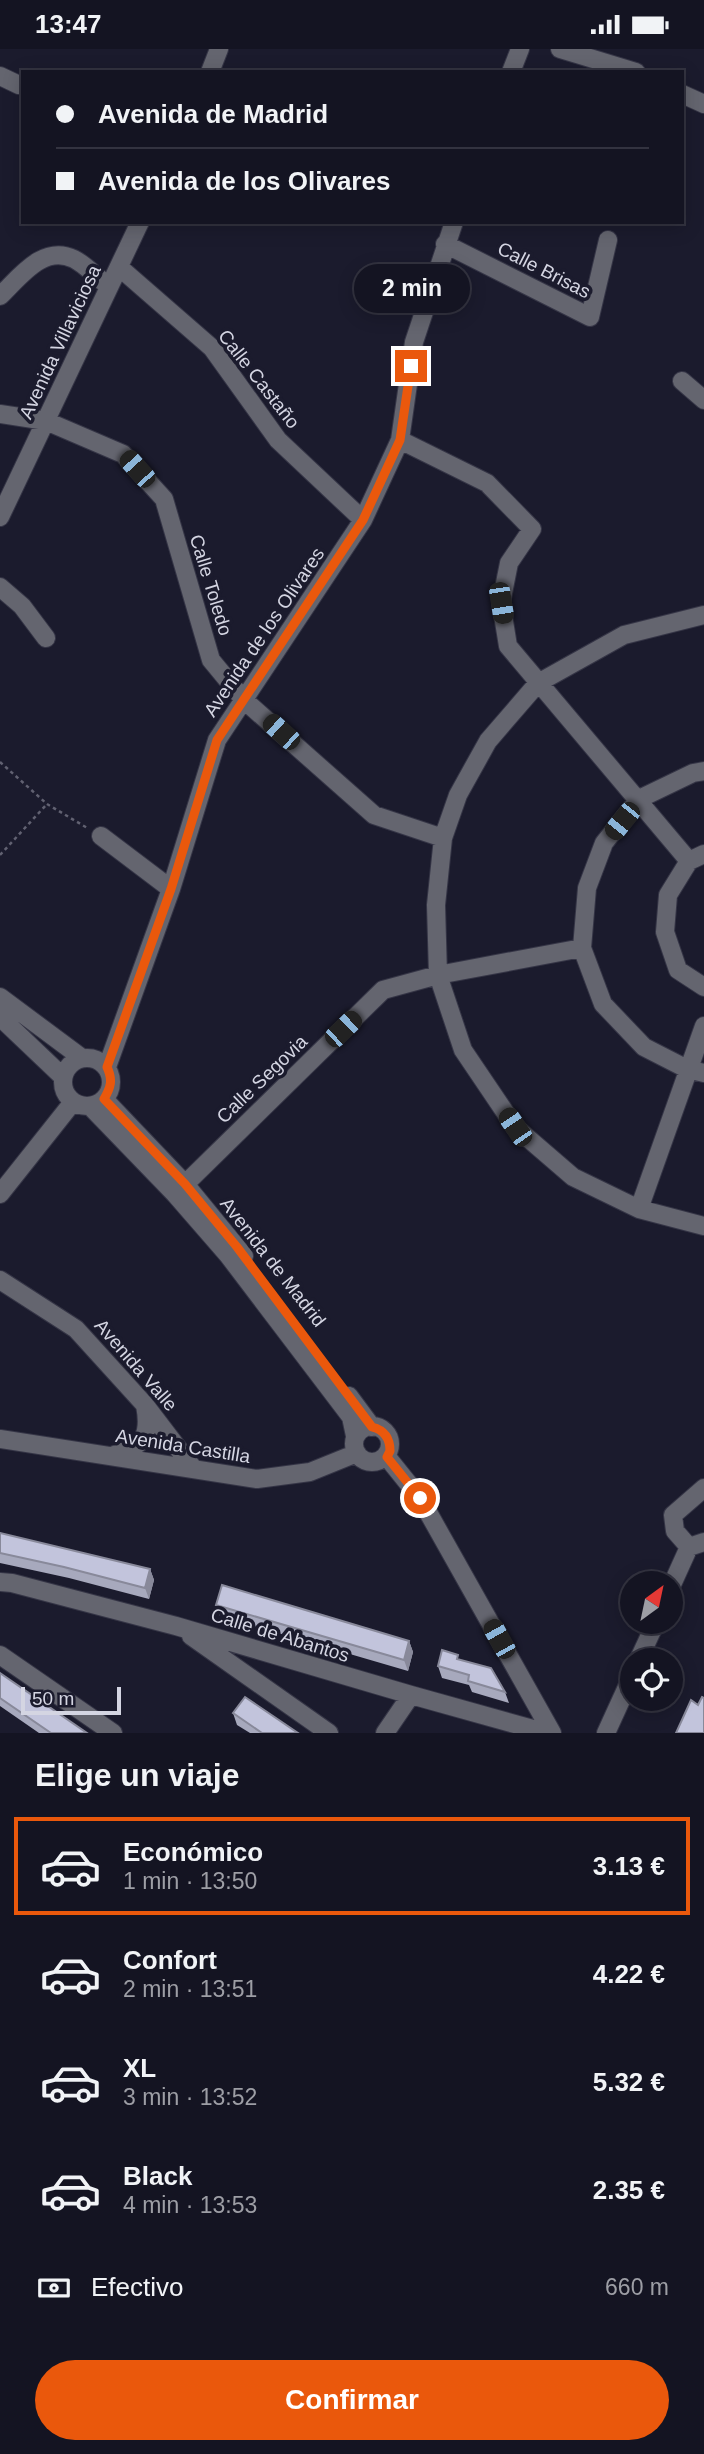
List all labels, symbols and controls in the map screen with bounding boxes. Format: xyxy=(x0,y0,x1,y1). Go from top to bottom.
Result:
text: 13:47 xyxy=(35,9,102,39)
text: Avenida de Madrid xyxy=(98,99,328,129)
text: Avenida de los Olivares xyxy=(98,166,390,196)
street label: Calle Brisas xyxy=(494,238,594,302)
street label: Avenida Villaviciosa xyxy=(15,261,105,422)
callout: 2 min xyxy=(353,265,469,313)
text: 2 min xyxy=(382,275,442,301)
street label: Calle Castaño xyxy=(214,326,304,432)
route end xyxy=(395,350,427,382)
car xyxy=(116,446,159,492)
street label: Calle Toledo xyxy=(186,532,236,638)
street label: Avenida de los Olivares xyxy=(200,544,328,720)
car xyxy=(488,581,515,625)
car xyxy=(259,710,304,754)
car xyxy=(601,798,644,844)
car xyxy=(321,1007,366,1051)
street label: Calle Segovia xyxy=(213,1030,312,1127)
car xyxy=(495,1104,536,1150)
street label: Avenida de Madrid xyxy=(216,1193,330,1331)
street label: Avenida Valle xyxy=(91,1315,181,1415)
street label: Avenida Castilla xyxy=(114,1425,252,1467)
route start xyxy=(404,1482,436,1514)
north arrow xyxy=(620,1571,682,1635)
map controls xyxy=(620,1571,683,1711)
street label: Calle de Abantos xyxy=(208,1604,352,1666)
car xyxy=(480,1616,519,1662)
button: locate xyxy=(620,1648,683,1711)
scale bar xyxy=(21,1684,121,1716)
text: 50 m xyxy=(32,1688,74,1709)
text: Elige un viaje xyxy=(35,1757,240,1793)
icon: car xyxy=(39,1835,102,1898)
text: Económico xyxy=(123,1837,263,1867)
text: 3.13 € xyxy=(593,1851,665,1881)
text: 1 min · 13:50 xyxy=(123,1868,257,1894)
icon: car xyxy=(39,1943,102,2006)
text: Confort xyxy=(123,1945,217,1975)
text: 4.22 € xyxy=(593,1959,665,1989)
text: 2 min · 13:51 xyxy=(123,1976,257,2002)
icon: car xyxy=(39,2051,102,2114)
text: XL xyxy=(123,2053,156,2083)
text: 5.32 € xyxy=(593,2067,665,2097)
text: 3 min · 13:52 xyxy=(123,2084,257,2110)
icon: car xyxy=(39,2159,102,2222)
text: Black xyxy=(123,2161,192,2191)
text: 2.35 € xyxy=(593,2175,665,2205)
text: 4 min · 13:53 xyxy=(123,2192,257,2218)
icon: cash xyxy=(35,2269,73,2307)
text: Efectivo xyxy=(91,2272,184,2302)
text: 660 m xyxy=(605,2274,669,2300)
button: Confirmar xyxy=(35,2360,669,2440)

